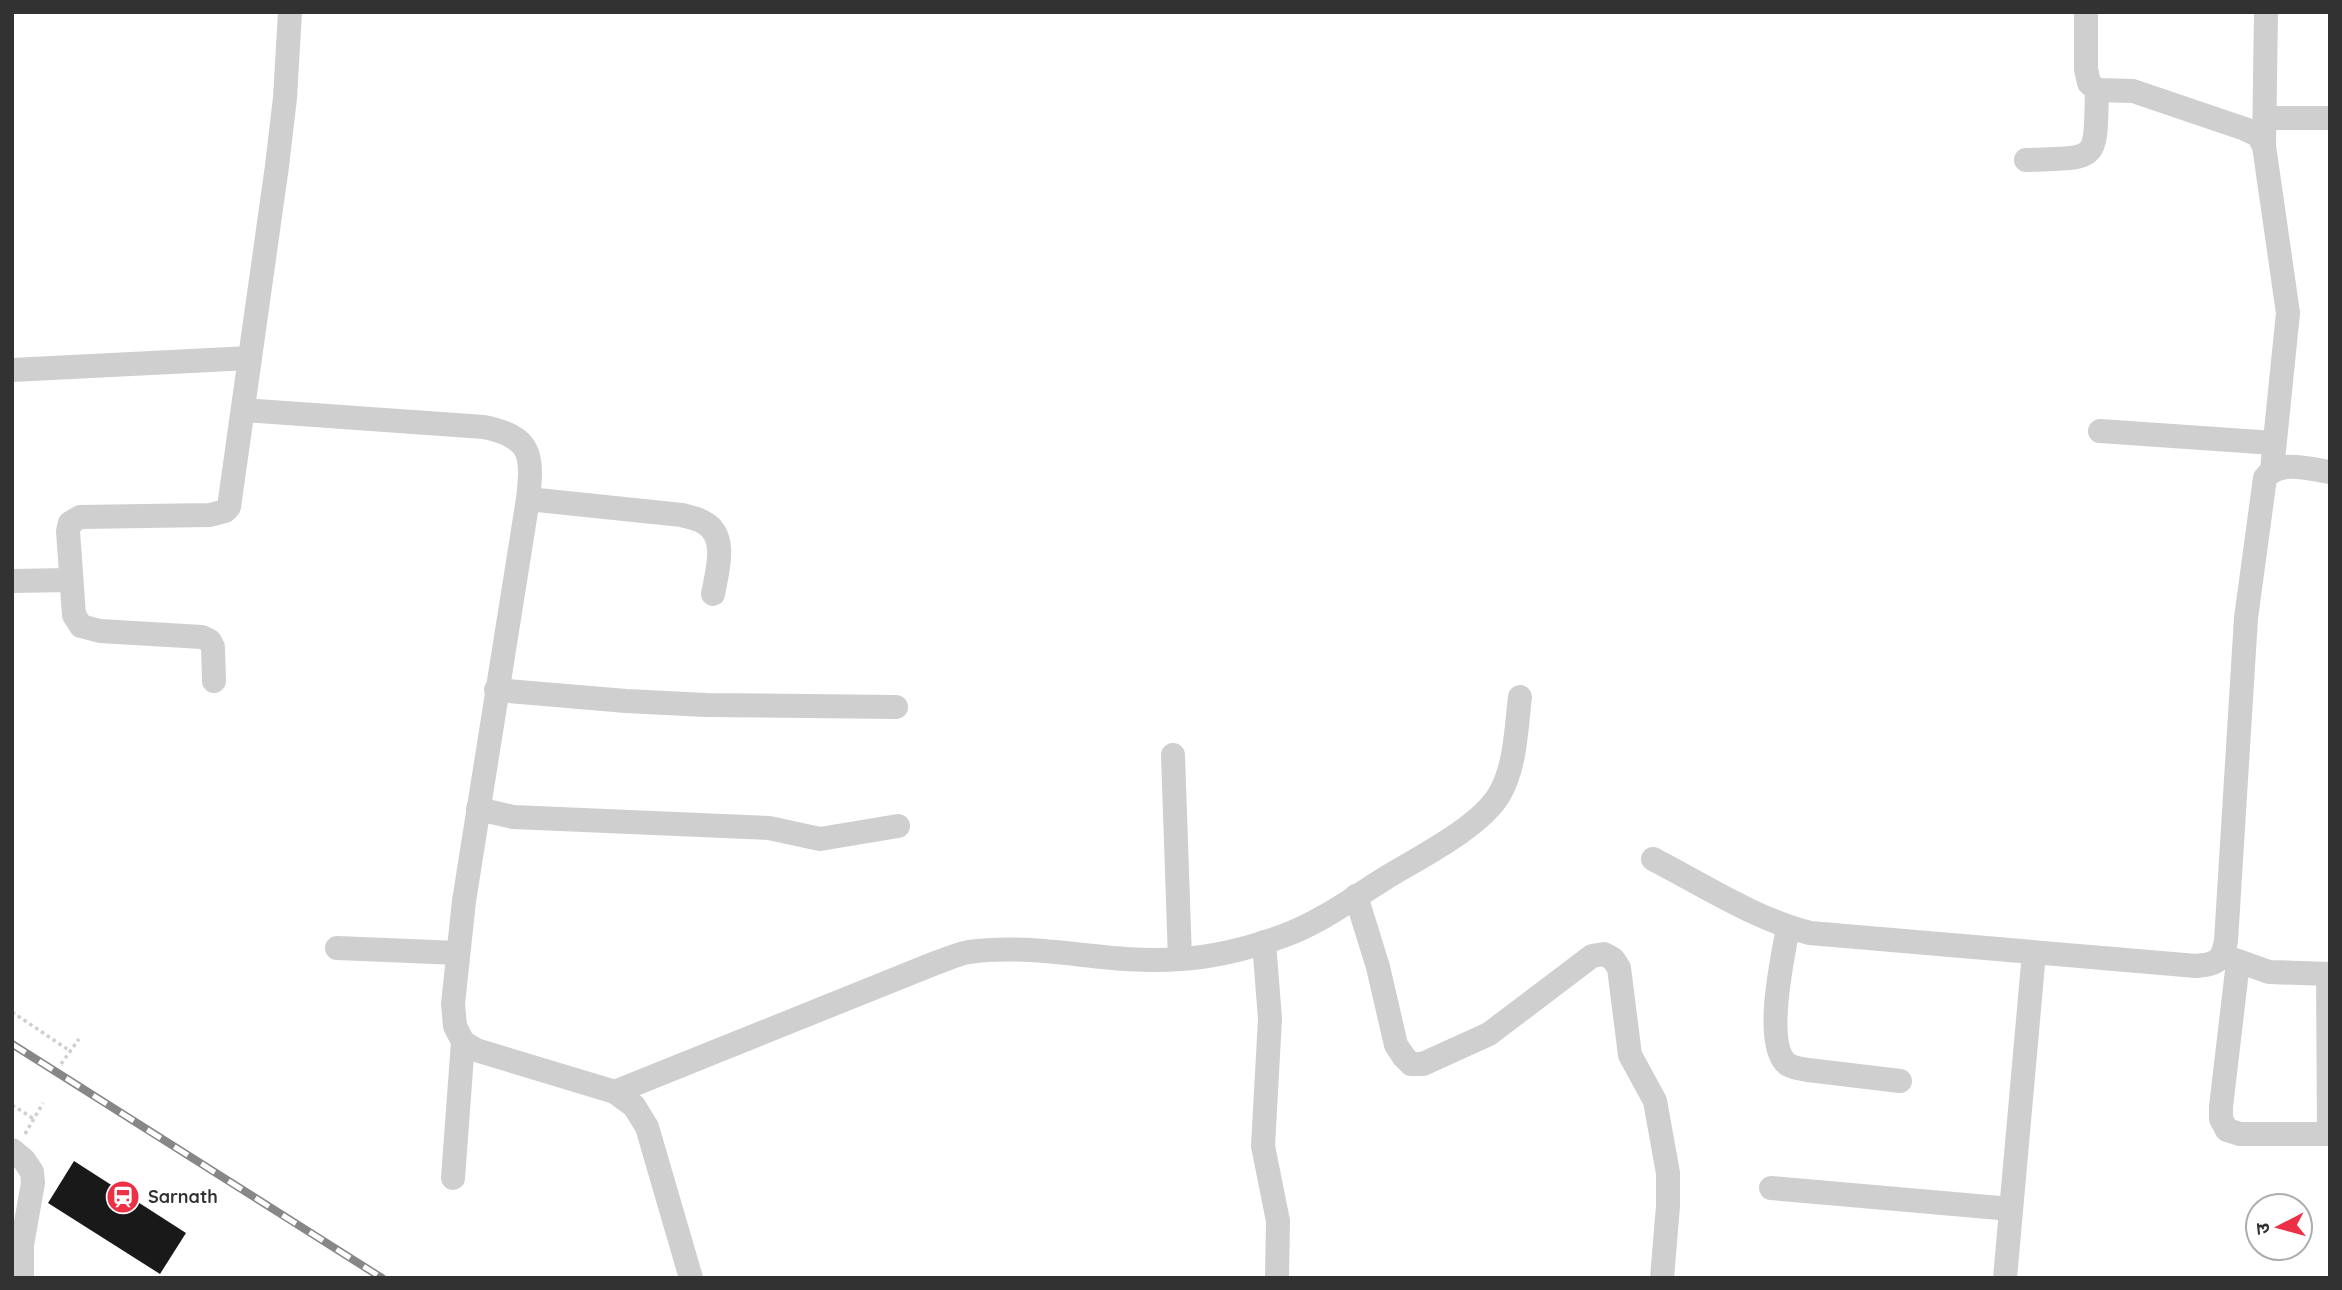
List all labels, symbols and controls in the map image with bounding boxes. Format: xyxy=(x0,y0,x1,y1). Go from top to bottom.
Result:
station icon: Sarnath xyxy=(104,1178,142,1216)
place label: Sarnath xyxy=(148,1185,218,1208)
north arrow xyxy=(2244,1192,2314,1262)
text: उ xyxy=(2249,1221,2275,1236)

